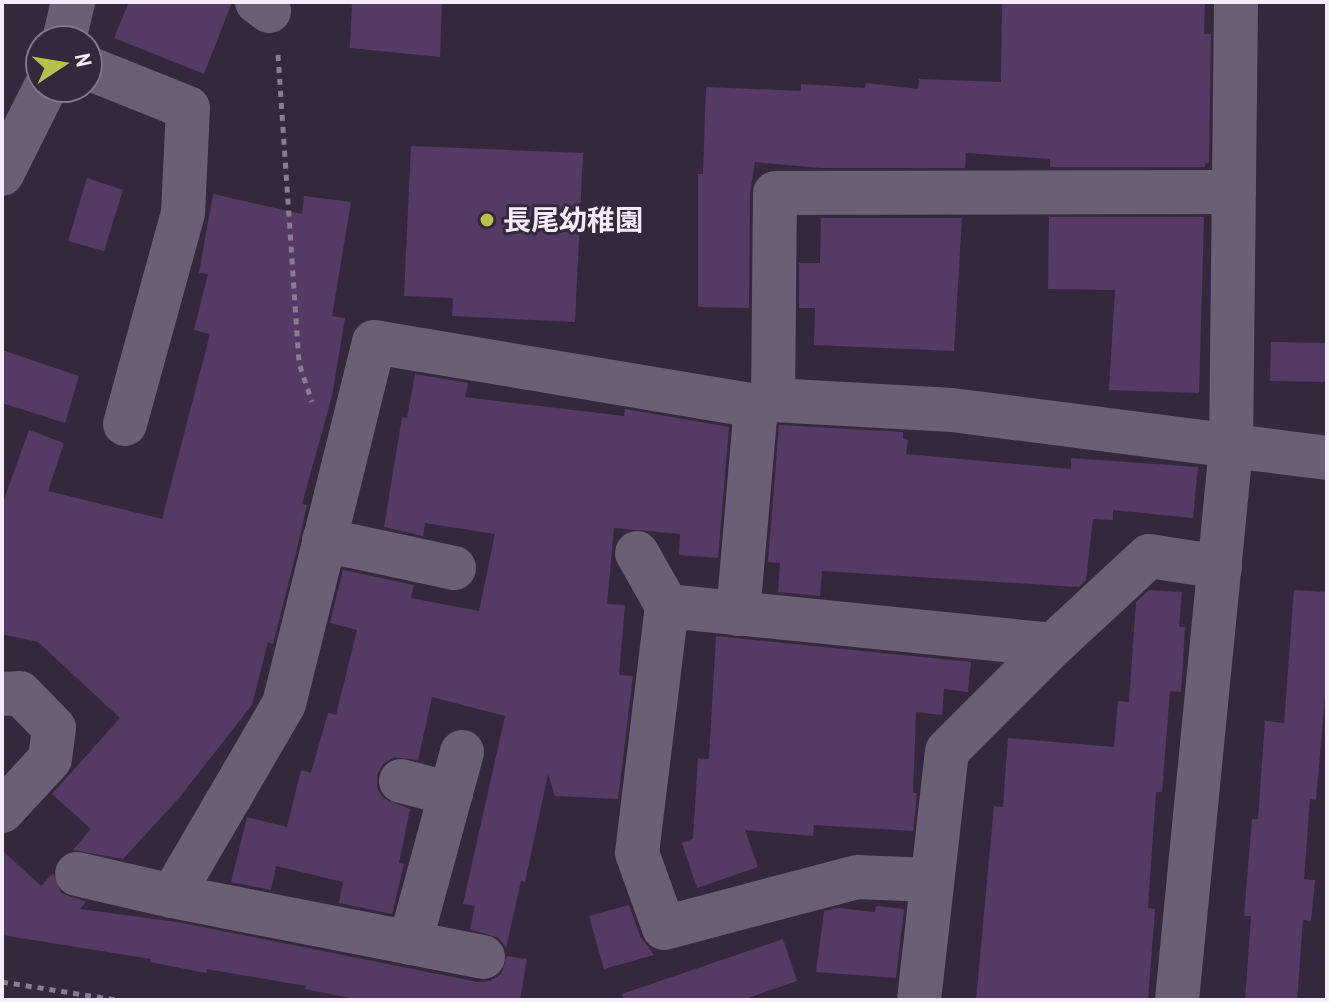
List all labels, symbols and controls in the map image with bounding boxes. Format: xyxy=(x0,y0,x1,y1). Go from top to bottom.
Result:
north arrow xyxy=(24,24,104,104)
text: N xyxy=(68,50,100,69)
place label: 長尾幼稚園 xyxy=(503,201,643,239)
marker: 長尾幼稚園 xyxy=(478,211,496,229)

